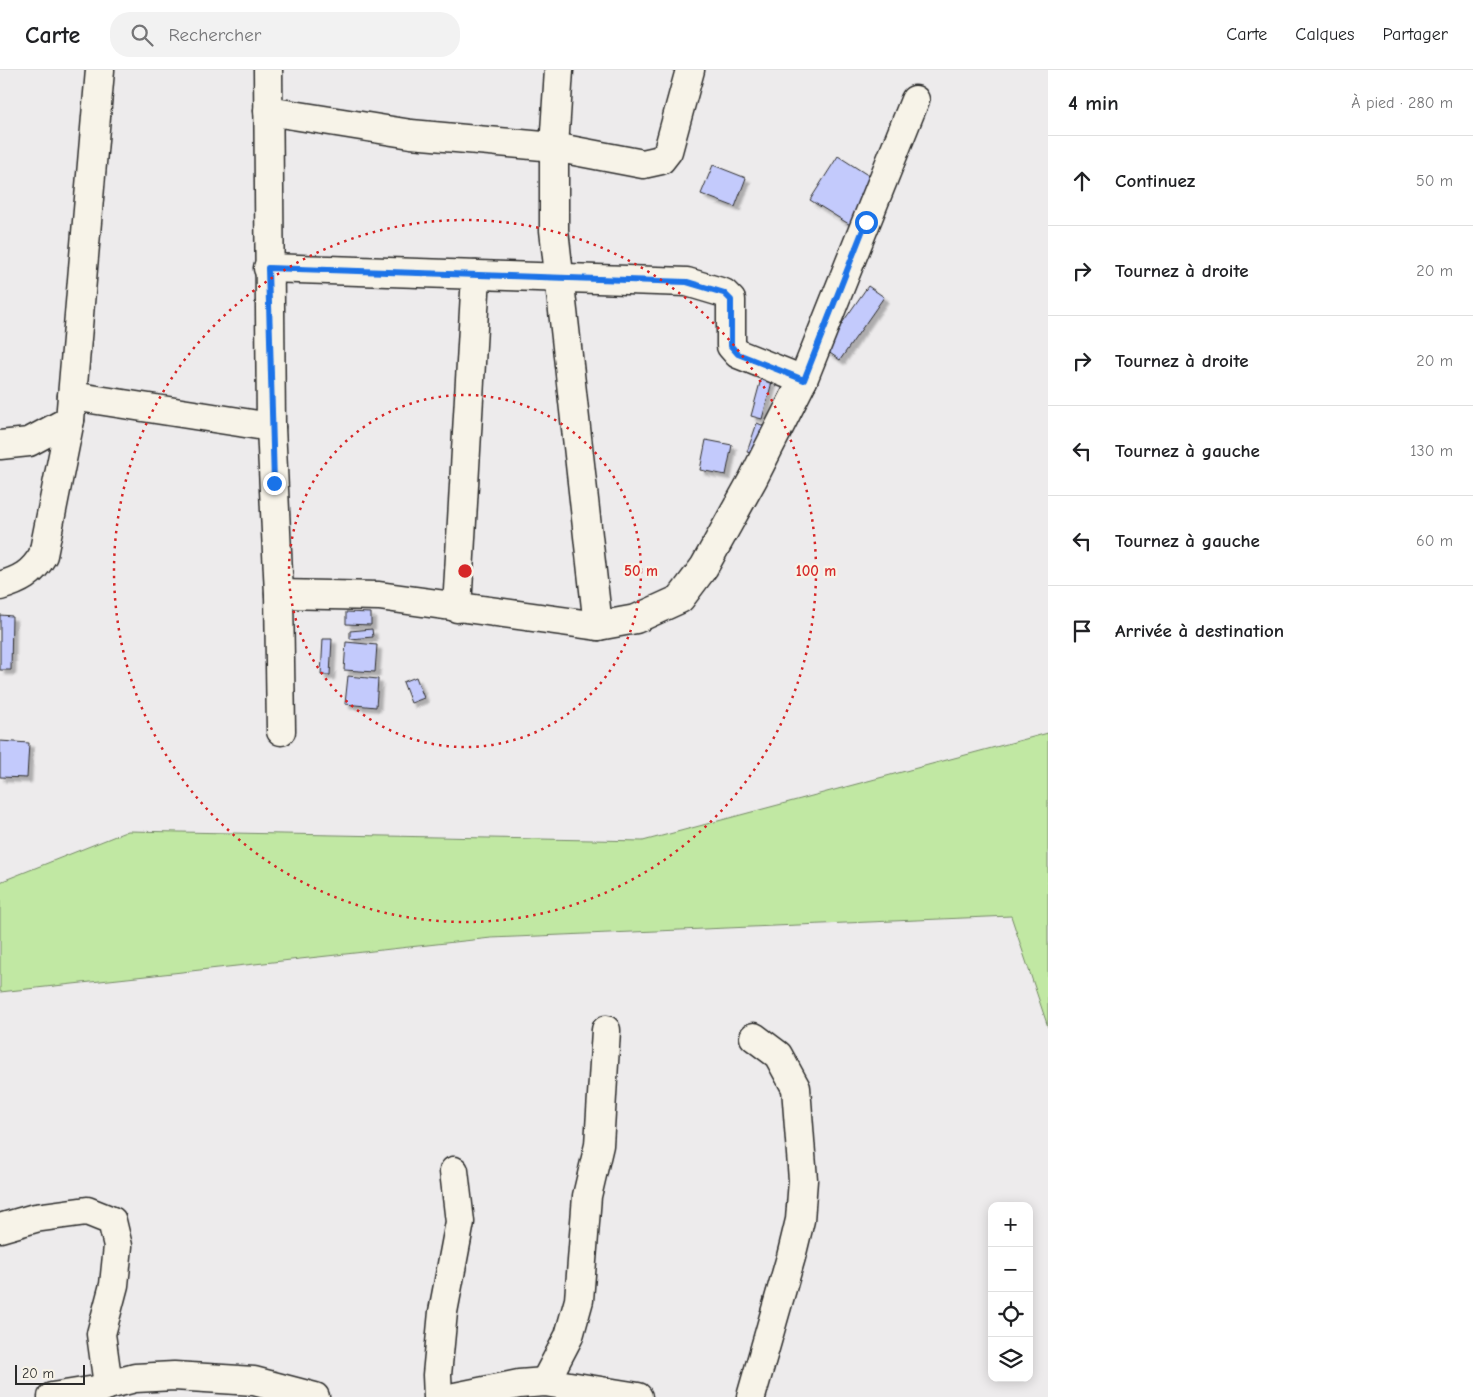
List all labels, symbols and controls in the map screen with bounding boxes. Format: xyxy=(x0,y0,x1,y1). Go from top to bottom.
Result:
search box xyxy=(110,12,460,57)
text: Carte xyxy=(25,21,80,49)
icon: search xyxy=(128,21,156,49)
text: Rechercher xyxy=(168,24,261,46)
text: Carte xyxy=(1226,24,1267,45)
text: Calques xyxy=(1295,24,1355,45)
text: Partager xyxy=(1383,24,1448,45)
text: 4 min xyxy=(1068,91,1119,115)
text: À pied · 280 m xyxy=(1351,94,1453,112)
icon: ahead xyxy=(1068,167,1096,195)
text: Continuez xyxy=(1115,170,1195,192)
text: 50 m xyxy=(1416,172,1453,190)
route start xyxy=(855,211,878,234)
icon: right xyxy=(1068,257,1096,285)
text: Tournez à droite xyxy=(1115,260,1249,282)
text: 20 m xyxy=(1416,262,1453,280)
icon: right xyxy=(1068,347,1096,375)
text: Tournez à droite xyxy=(1115,350,1249,372)
text: 20 m xyxy=(1416,352,1453,370)
icon: left xyxy=(1068,437,1096,465)
text: Tournez à gauche xyxy=(1115,440,1260,462)
text: 130 m xyxy=(1410,442,1453,460)
route end xyxy=(263,472,286,495)
icon: left xyxy=(1068,527,1096,555)
text: Tournez à gauche xyxy=(1115,530,1260,552)
text: 60 m xyxy=(1416,532,1453,550)
centre of rings xyxy=(456,562,474,580)
text: 50 m xyxy=(624,562,658,580)
text: 100 m xyxy=(796,562,836,580)
icon: arrive xyxy=(1068,617,1096,645)
text: Arrivée à destination xyxy=(1115,620,1284,642)
map controls xyxy=(988,1202,1033,1382)
button: + xyxy=(988,1202,1033,1247)
button: − xyxy=(988,1247,1033,1292)
button: locate xyxy=(988,1292,1033,1337)
button: layers xyxy=(988,1337,1033,1382)
scale bar xyxy=(15,1362,85,1385)
text: 20 m xyxy=(22,1365,54,1382)

